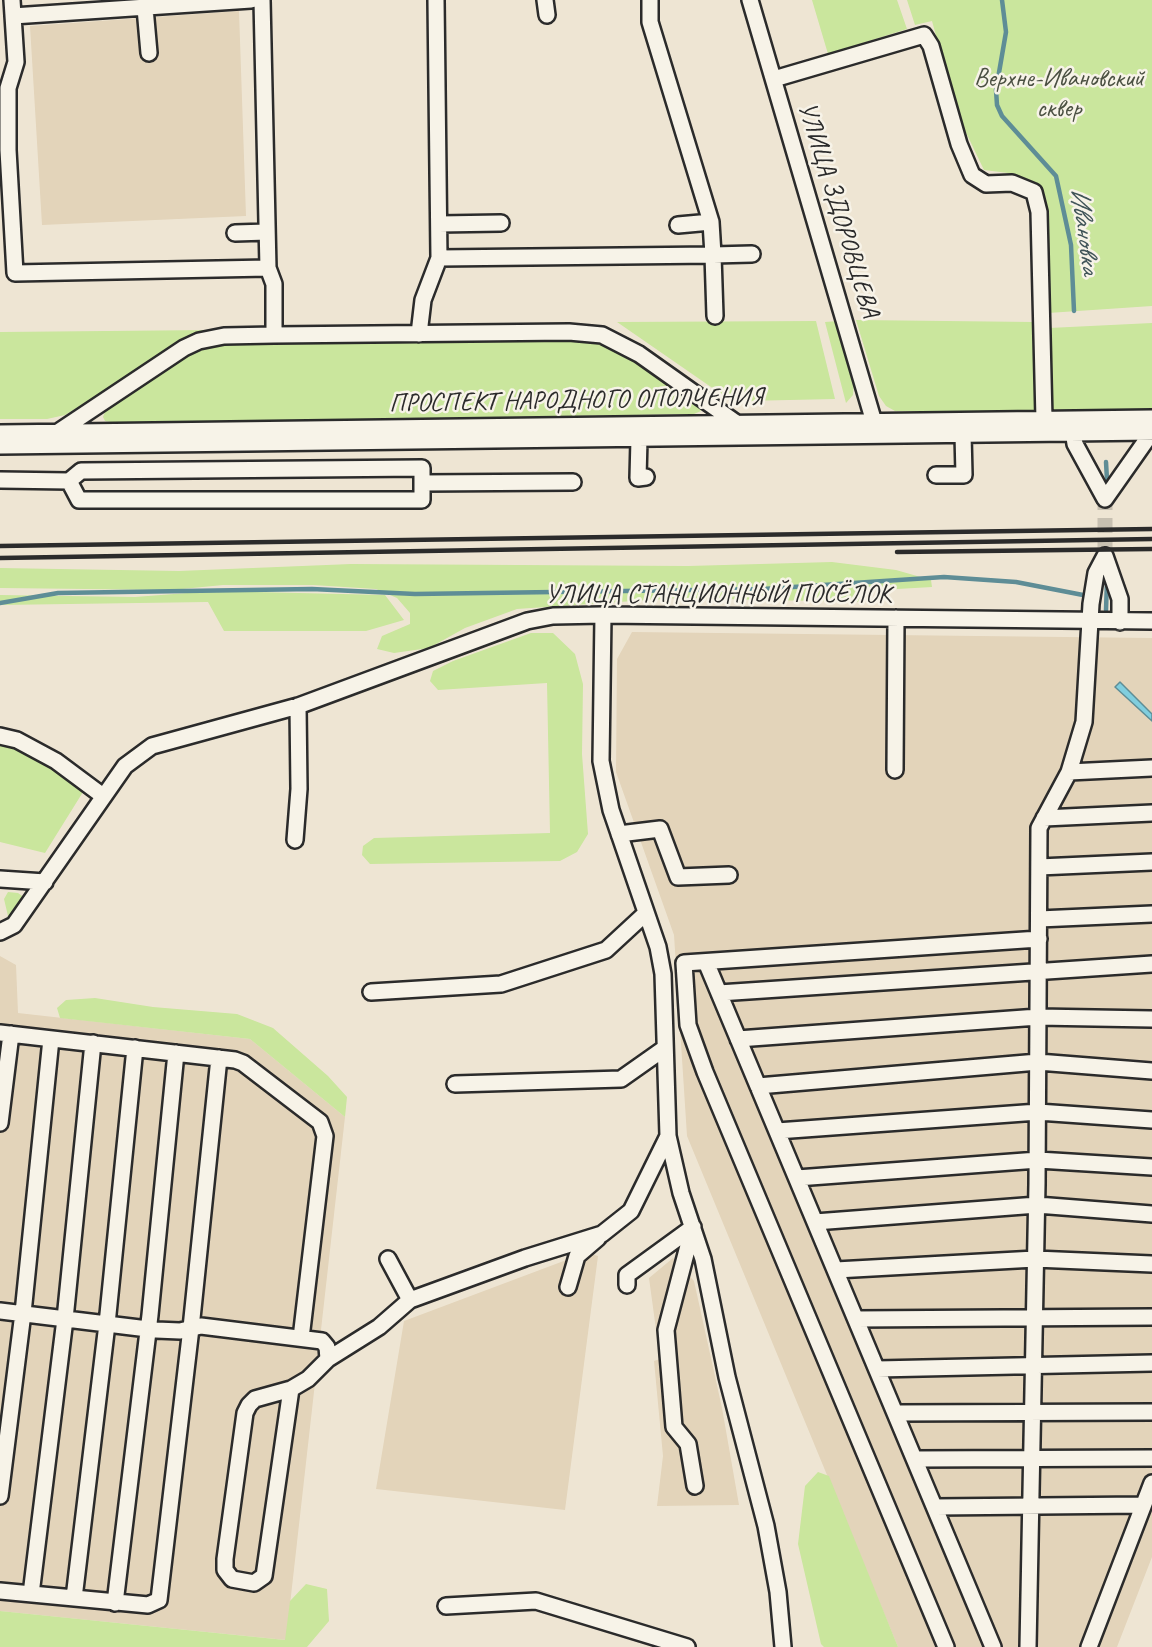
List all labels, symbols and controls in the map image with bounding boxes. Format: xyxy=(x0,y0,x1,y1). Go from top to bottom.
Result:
park label: Верхне-Ивановский сквер xyxy=(974,63,1144,124)
street label: УЛИЦА ЗДОРОВЦЕВА xyxy=(790,99,886,321)
water label: Ивановка xyxy=(1062,186,1106,276)
street label: ПРОСПЕКТ НАРОДНОГО ОПОЛЧЕНИЯ xyxy=(389,382,763,420)
street label: УЛИЦА СТАНЦИОННЫЙ ПОСЁЛОК xyxy=(545,579,891,611)

